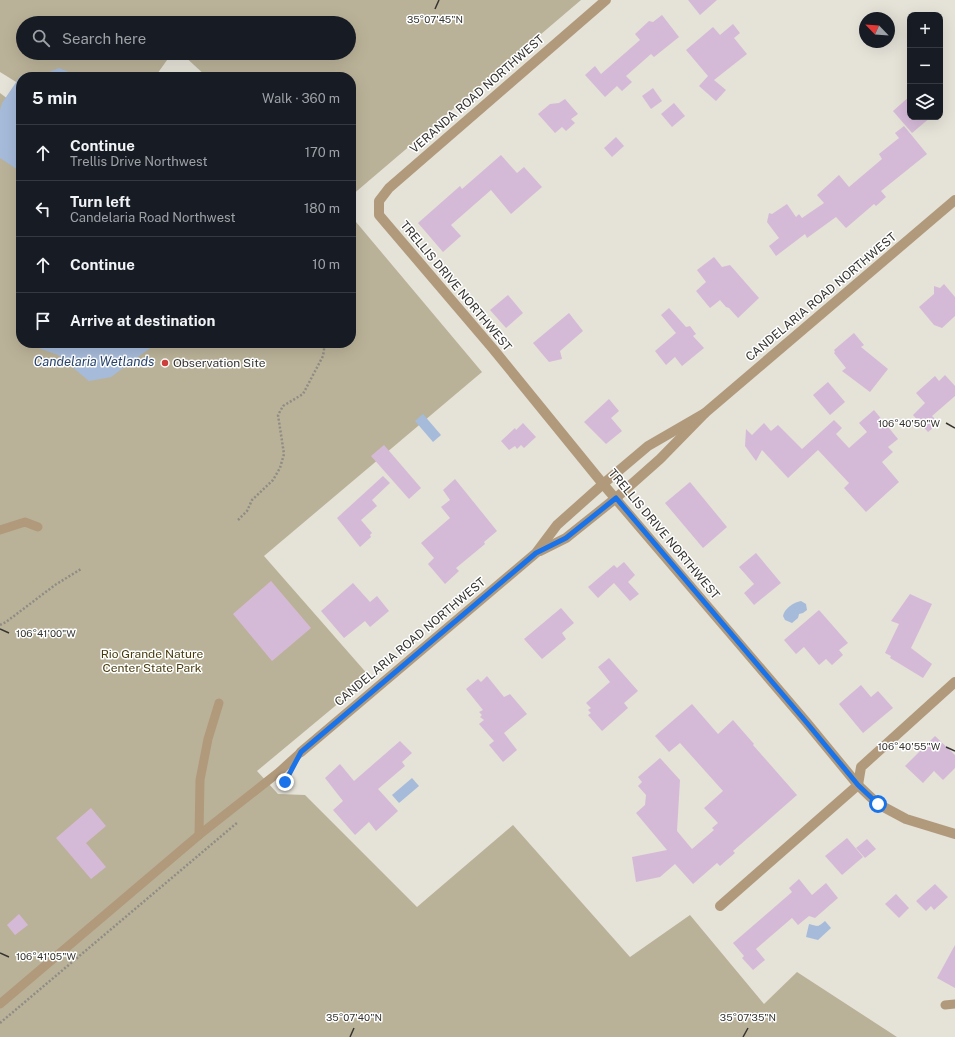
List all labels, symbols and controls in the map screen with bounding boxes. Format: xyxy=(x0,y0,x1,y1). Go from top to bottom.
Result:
north arrow xyxy=(859,12,895,48)
map controls xyxy=(907,12,943,120)
button: + xyxy=(907,12,943,48)
text: 35°07'45"N xyxy=(407,13,463,25)
search box xyxy=(16,16,356,60)
icon: search xyxy=(30,27,52,49)
text: Search here xyxy=(62,30,146,47)
street label: VERANDA ROAD NORTHWEST xyxy=(407,32,547,156)
button: − xyxy=(907,48,943,84)
button: layers xyxy=(907,84,943,120)
text: 5 min xyxy=(32,88,77,108)
text: Walk · 360 m xyxy=(262,91,340,106)
text: Continue xyxy=(70,137,135,154)
icon: ahead xyxy=(32,142,54,164)
text: 170 m xyxy=(305,145,340,160)
text: Trellis Drive Northwest xyxy=(70,154,207,169)
text: Turn left xyxy=(70,193,131,210)
icon: left xyxy=(32,198,54,220)
text: 180 m xyxy=(304,201,340,216)
text: Candelaria Road Northwest xyxy=(70,210,235,225)
street label: TRELLIS DRIVE NORTHWEST xyxy=(398,218,514,354)
street label: CANDELARIA ROAD NORTHWEST xyxy=(743,230,899,364)
icon: ahead xyxy=(32,254,54,276)
text: Continue xyxy=(70,256,135,273)
text: 10 m xyxy=(312,257,340,272)
icon: arrive xyxy=(32,310,54,332)
text: Arrive at destination xyxy=(70,312,215,329)
water label: Candelaria Wetlands xyxy=(34,354,154,369)
place label: Observation Site xyxy=(173,356,266,370)
marker: Observation Site xyxy=(160,358,170,368)
text: 106°40'50"W xyxy=(878,417,941,429)
street label: TRELLIS DRIVE NORTHWEST xyxy=(606,466,722,602)
street label: CANDELARIA ROAD NORTHWEST xyxy=(332,575,488,709)
text: 106°41'00"W xyxy=(16,627,76,639)
park label: Rio Grande Nature Center State Park xyxy=(101,647,204,675)
text: 106°40'55"W xyxy=(878,740,941,752)
route end xyxy=(276,773,294,791)
route start xyxy=(869,795,887,813)
text: 106°41'05"W xyxy=(16,950,77,962)
text: 35°07'40"N xyxy=(326,1011,382,1023)
text: 35°07'35"N xyxy=(720,1011,776,1023)

